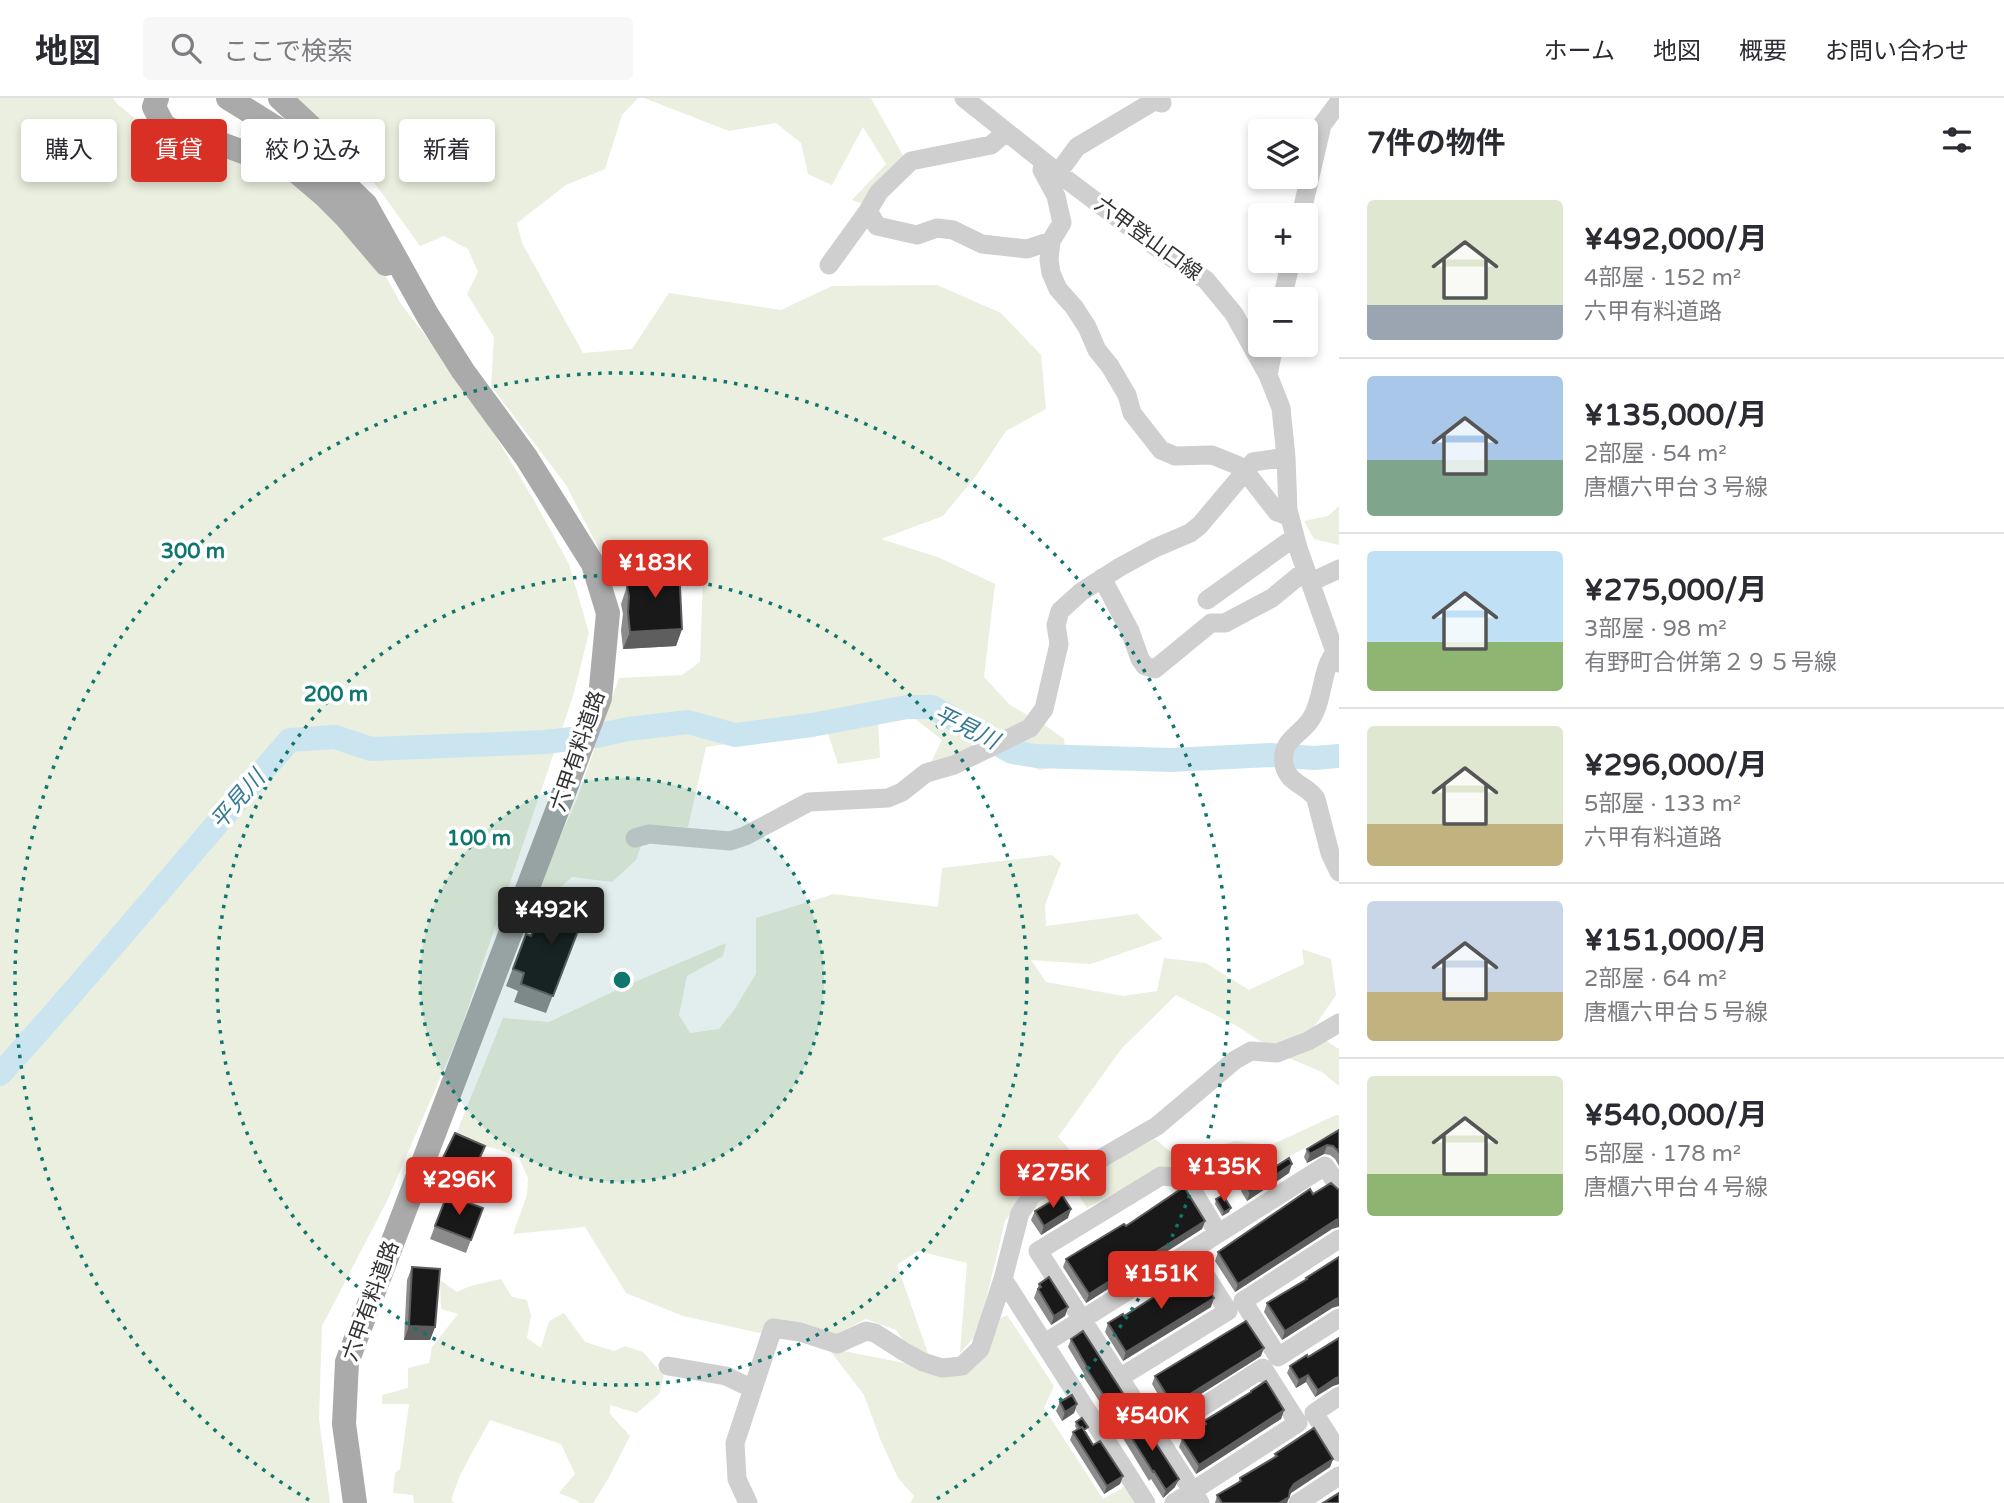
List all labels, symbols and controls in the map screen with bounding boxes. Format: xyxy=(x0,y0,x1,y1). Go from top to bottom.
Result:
search box xyxy=(143,17,633,80)
icon: search xyxy=(167,29,205,67)
text: 地図 xyxy=(35,32,101,71)
text: ここで検索 xyxy=(223,36,353,67)
text: ホーム xyxy=(1544,37,1615,66)
text: 地図 xyxy=(1653,37,1701,66)
text: 概要 xyxy=(1739,37,1787,66)
text: お問い合わせ xyxy=(1825,37,1969,66)
chip: 購入 xyxy=(21,119,117,182)
chip: 賃貸 xyxy=(131,119,227,182)
chip: 絞り込み xyxy=(241,119,385,182)
chip: 新着 xyxy=(399,119,495,182)
map controls xyxy=(1248,119,1318,357)
button: layers xyxy=(1248,119,1318,189)
icon: filters xyxy=(1938,121,1976,159)
text: 7件の物件 xyxy=(1367,125,1506,162)
street label: 六甲登山口線 xyxy=(1090,192,1206,286)
button: + xyxy=(1248,203,1318,273)
text: ¥492,000/月 xyxy=(1584,221,1768,258)
icon: home xyxy=(1423,228,1507,312)
text: 4部屋 · 152 m² xyxy=(1584,264,1741,292)
button: − xyxy=(1248,287,1318,357)
text: 六甲有料道路 xyxy=(1584,298,1722,326)
text: ¥135,000/月 xyxy=(1584,397,1768,434)
icon: home xyxy=(1423,404,1507,488)
text: 2部屋 · 54 m² xyxy=(1584,440,1727,468)
text: 唐櫃六甲台３号線 xyxy=(1584,474,1768,502)
text: 300 m xyxy=(161,539,225,564)
pin: ¥183K xyxy=(606,540,704,600)
text: ¥183K xyxy=(618,549,692,577)
text: ¥275,000/月 xyxy=(1584,572,1768,609)
icon: home xyxy=(1423,579,1507,663)
text: 3部屋 · 98 m² xyxy=(1584,615,1727,643)
text: 有野町合併第２９５号線 xyxy=(1584,649,1837,677)
text: 200 m xyxy=(304,682,368,707)
street label: 六甲有料道路 xyxy=(546,687,610,815)
water label: 平見川 xyxy=(929,700,1006,757)
text: ¥296,000/月 xyxy=(1584,747,1768,784)
icon: home xyxy=(1423,754,1507,838)
water label: 平見川 xyxy=(205,763,273,835)
text: 5部屋 · 133 m² xyxy=(1584,790,1741,818)
text: 六甲有料道路 xyxy=(1584,824,1722,852)
text: 100 m xyxy=(447,826,511,851)
pin: ¥492K xyxy=(502,888,600,947)
text: ¥492K xyxy=(514,896,588,924)
text: ¥151,000/月 xyxy=(1584,922,1768,959)
icon: home xyxy=(1423,929,1507,1013)
text: 2部屋 · 64 m² xyxy=(1584,965,1727,993)
centre of rings xyxy=(610,968,634,992)
text: 唐櫃六甲台５号線 xyxy=(1584,999,1768,1027)
text: ¥540,000/月 xyxy=(1584,1097,1768,1134)
icon: home xyxy=(1423,1104,1507,1188)
text: 5部屋 · 178 m² xyxy=(1584,1140,1741,1168)
pin: ¥135K xyxy=(1175,1144,1273,1204)
pin: ¥275K xyxy=(1004,1150,1102,1210)
text: ¥135K xyxy=(1187,1153,1261,1181)
pin: ¥296K xyxy=(410,1158,508,1217)
text: ¥275K xyxy=(1016,1159,1090,1187)
text: ¥296K xyxy=(422,1166,496,1194)
text: 唐櫃六甲台４号線 xyxy=(1584,1174,1768,1202)
street label: 六甲有料道路 xyxy=(338,1238,404,1364)
pin: ¥151K xyxy=(1112,1252,1210,1311)
text: ¥151K xyxy=(1124,1260,1198,1288)
pin: ¥540K xyxy=(1103,1394,1201,1453)
text: ¥540K xyxy=(1115,1402,1189,1430)

